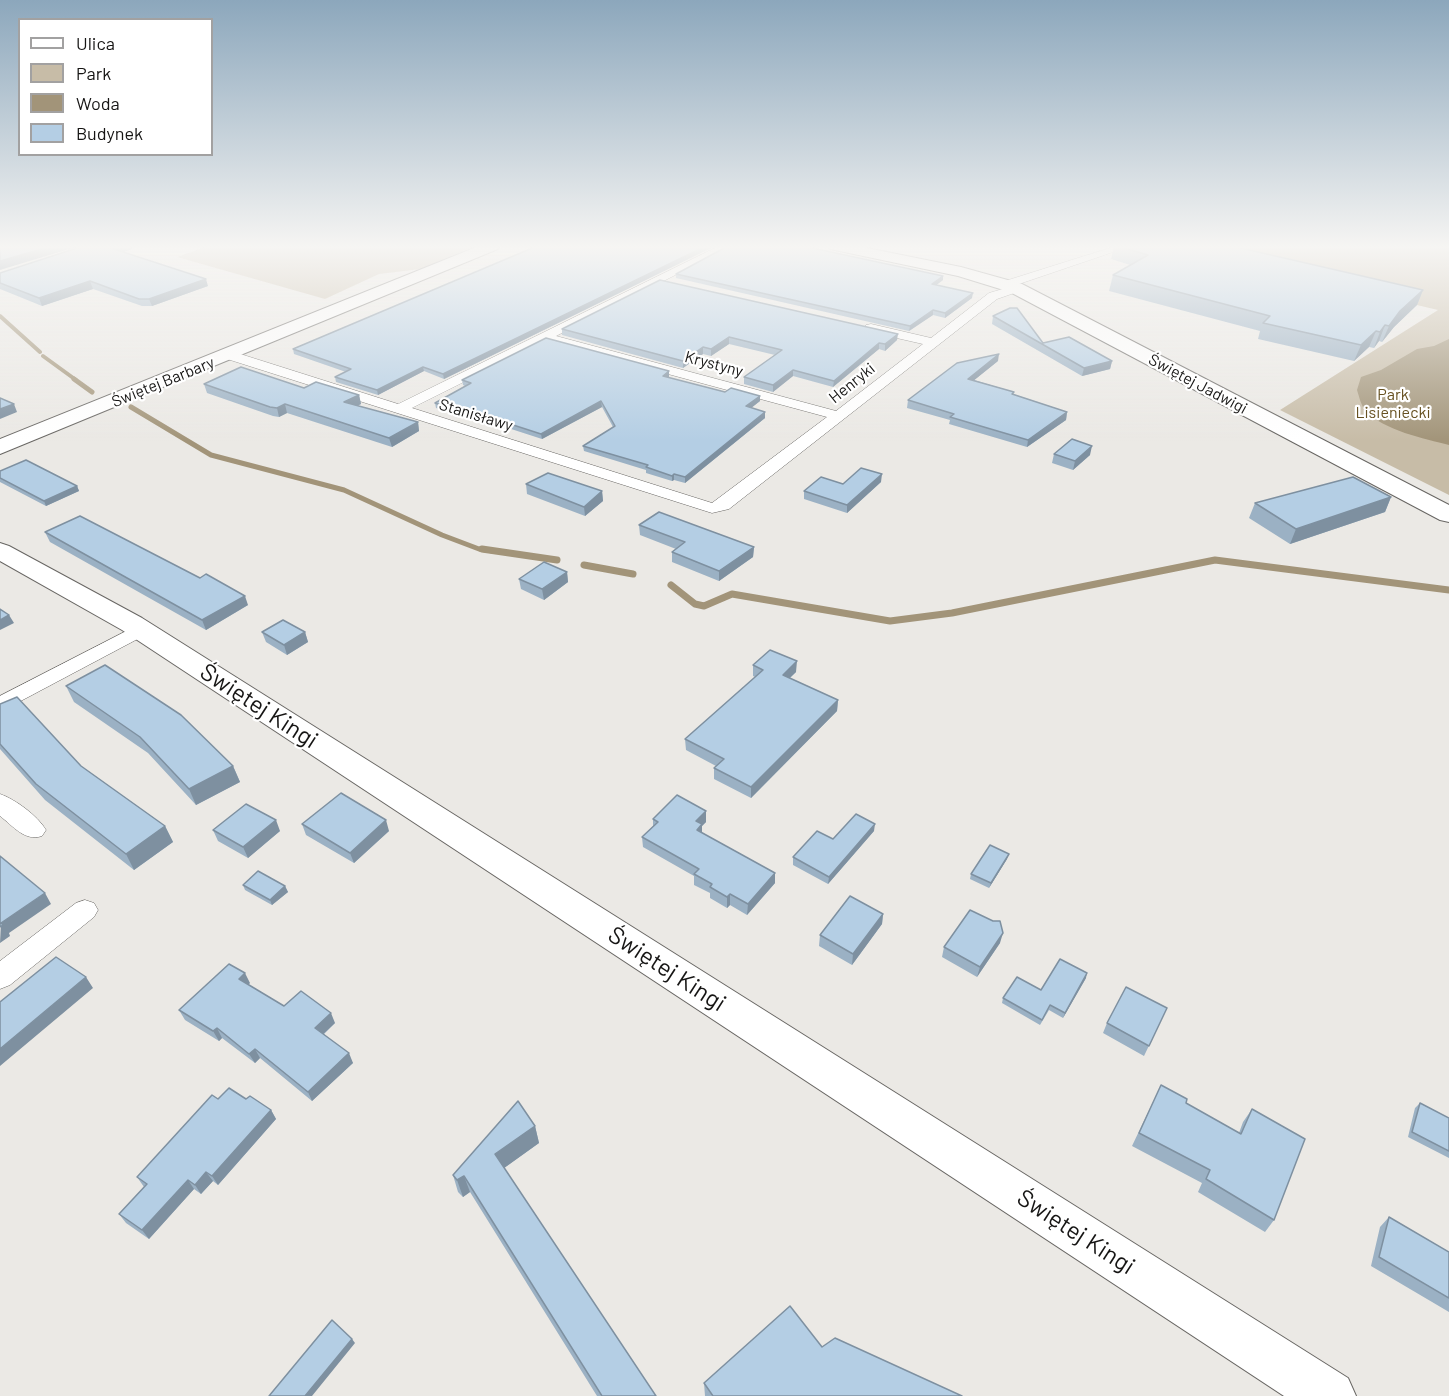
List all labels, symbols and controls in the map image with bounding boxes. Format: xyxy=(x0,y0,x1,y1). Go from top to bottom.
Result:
legend xyxy=(18,18,213,156)
text: Ulica xyxy=(76,32,115,54)
text: Park xyxy=(76,62,111,84)
text: Woda xyxy=(76,92,120,114)
text: Budynek xyxy=(76,122,143,144)
street label: Krystyny xyxy=(683,347,745,381)
street label: Świętej Jadwigi xyxy=(1145,350,1251,418)
street label: Świętej Barbary xyxy=(109,353,217,411)
street label: Henryki xyxy=(825,359,879,407)
park label: Park Lisieniecki xyxy=(1355,385,1431,423)
street label: Stanisławy xyxy=(437,395,515,435)
street label: Świętej Kingi xyxy=(195,657,323,755)
street label: Świętej Kingi xyxy=(603,920,731,1018)
street label: Świętej Kingi xyxy=(1012,1183,1140,1281)

